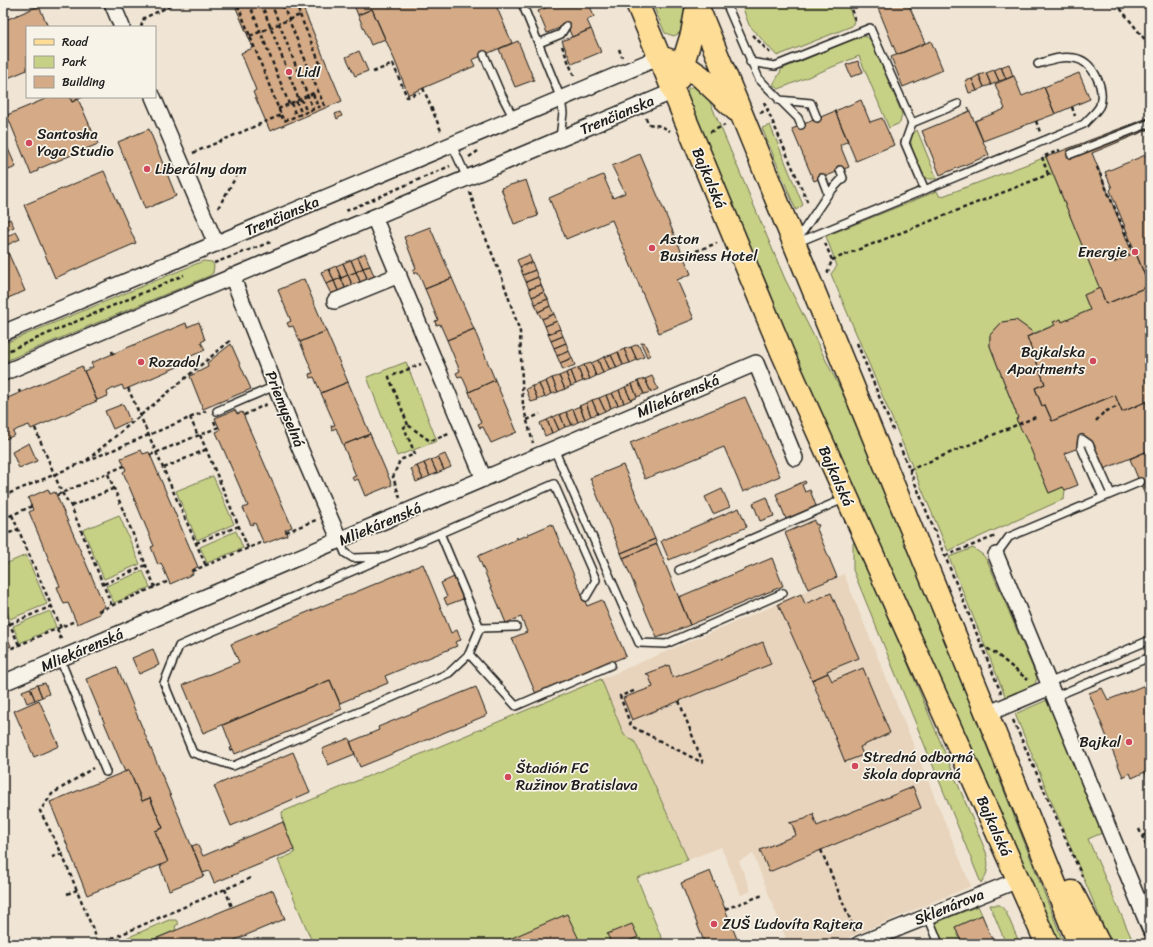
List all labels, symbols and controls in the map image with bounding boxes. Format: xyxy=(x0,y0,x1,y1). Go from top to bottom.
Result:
legend xyxy=(26,26,156,98)
text: Road xyxy=(62,31,89,53)
text: Park xyxy=(62,51,87,73)
place label: Lidl xyxy=(297,59,321,85)
marker: Lidl xyxy=(284,67,294,77)
text: Building xyxy=(62,71,105,93)
street label: Trenčianska xyxy=(576,87,659,142)
place label: Santosha Yoga Studio xyxy=(37,121,114,164)
marker: Santosha Yoga Studio xyxy=(24,138,34,148)
street label: Bajkalská xyxy=(685,143,734,213)
place label: Liberálny dom xyxy=(155,156,247,182)
marker: Liberálny dom xyxy=(142,164,152,174)
street label: Trenčianska xyxy=(241,188,324,243)
place label: Aston Business Hotel xyxy=(659,226,758,269)
place label: Energie xyxy=(1078,239,1127,265)
marker: Aston Business Hotel xyxy=(647,243,657,253)
marker: Energie xyxy=(1130,247,1140,257)
place label: Bajkalska Apartments xyxy=(1006,339,1085,382)
place label: Rozadol xyxy=(149,349,201,375)
marker: Bajkalska Apartments xyxy=(1088,356,1098,366)
marker: Rozadol xyxy=(136,357,146,367)
street label: Priemyselná xyxy=(258,367,312,452)
street label: Mliekárenská xyxy=(633,367,724,425)
street label: Bajkalská xyxy=(811,441,861,511)
street label: Mliekárenská xyxy=(335,495,426,553)
street label: Mliekárenská xyxy=(37,621,128,679)
place label: Bajkal xyxy=(1079,729,1122,755)
marker: Bajkal xyxy=(1124,737,1134,747)
place label: Stredná odborná škola dopravná xyxy=(862,744,973,787)
place label: Štadión FC Ružinov Bratislava xyxy=(516,755,638,798)
marker: Stredná odborná škola dopravná xyxy=(850,761,860,771)
marker: Štadión FC Ružinov Bratislava xyxy=(503,772,513,782)
street label: Bajkalská xyxy=(969,791,1019,861)
street label: Sklenárova xyxy=(910,881,988,933)
place label: ZUŠ Ľudovíta Rajtera xyxy=(722,911,863,937)
marker: ZUŠ Ľudovíta Rajtera xyxy=(709,919,719,929)

